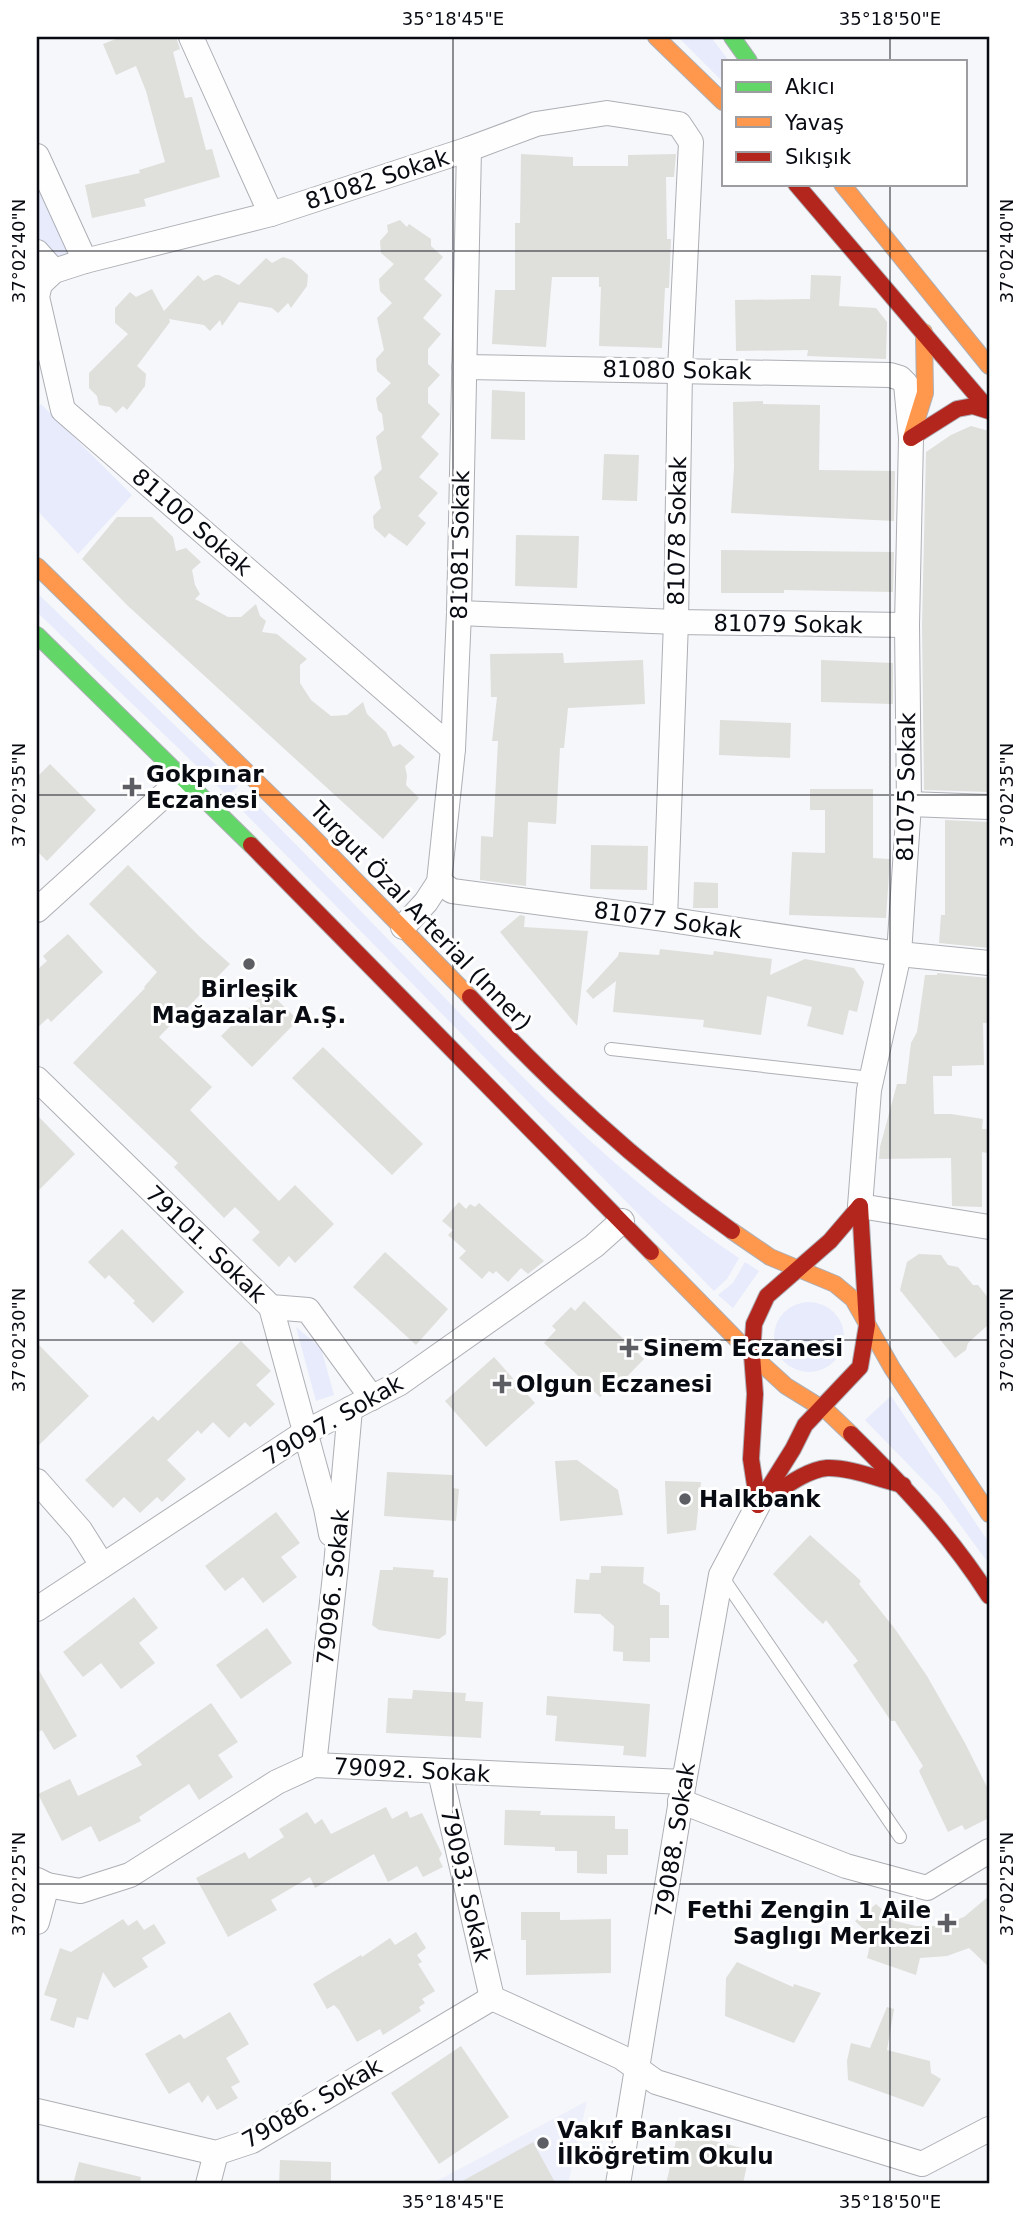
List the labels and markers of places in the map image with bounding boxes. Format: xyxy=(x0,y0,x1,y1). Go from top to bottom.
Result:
place label: Gokpınar Eczanesi xyxy=(146,761,264,813)
marker: Gokpınar Eczanesi xyxy=(124,779,140,795)
marker: Birleşik Mağazalar A.Ş. xyxy=(241,956,257,972)
place label: Birleşik Mağazalar A.Ş. xyxy=(152,976,346,1028)
place label: Sinem Eczanesi xyxy=(643,1335,843,1361)
marker: Sinem Eczanesi xyxy=(621,1340,637,1356)
place label: Olgun Eczanesi xyxy=(516,1371,712,1397)
marker: Olgun Eczanesi xyxy=(494,1376,510,1392)
place label: Halkbank xyxy=(699,1486,821,1512)
marker: Halkbank xyxy=(677,1491,693,1507)
place label: Fethi Zengin 1 Aile Saglıgı Merkezi xyxy=(687,1897,931,1949)
marker: Fethi Zengin 1 Aile Saglıgı Merkezi xyxy=(937,1913,957,1933)
place label: Vakıf Bankası İlköğretim Okulu xyxy=(557,2117,774,2169)
marker: Vakıf Bankası İlköğretim Okulu xyxy=(535,2135,551,2151)

